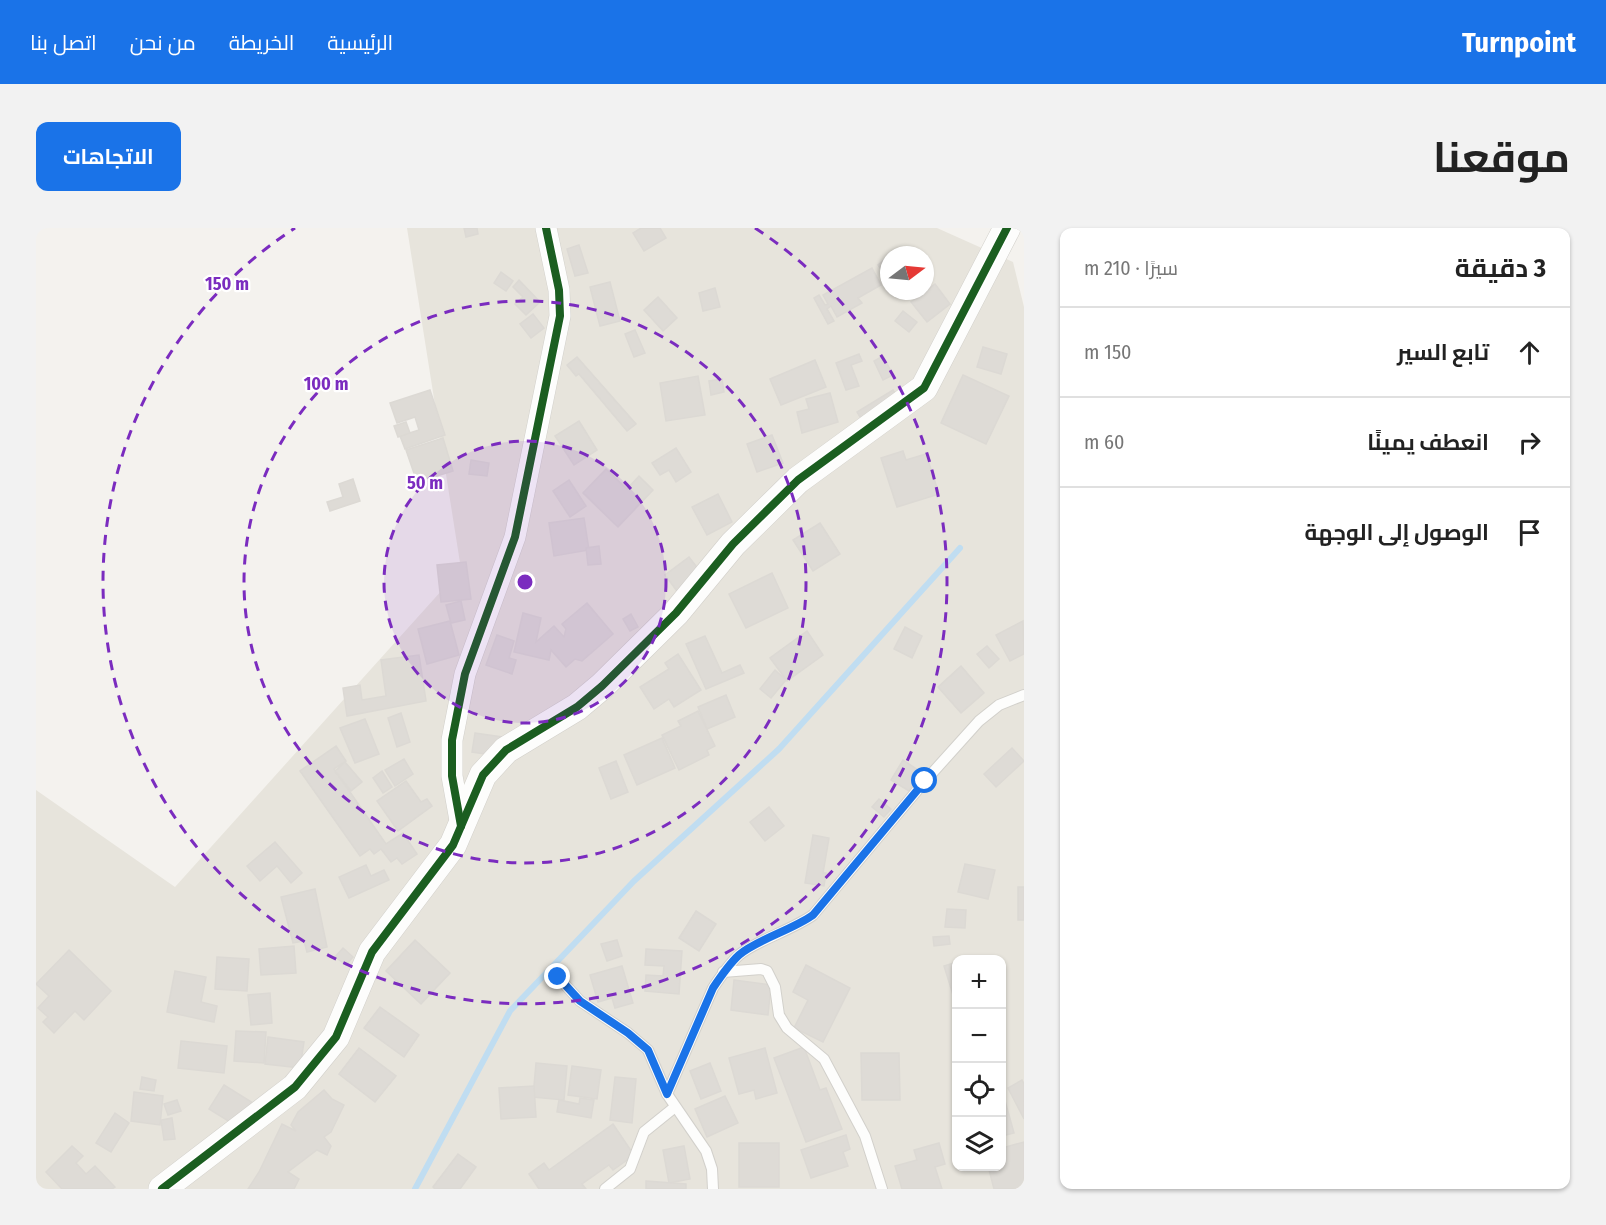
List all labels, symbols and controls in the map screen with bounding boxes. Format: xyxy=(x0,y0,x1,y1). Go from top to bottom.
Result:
text: Turnpoint xyxy=(1462,26,1576,59)
text: اتصل بنا xyxy=(30,30,97,56)
text: من نحن xyxy=(130,30,196,56)
text: الخريطة xyxy=(229,30,294,56)
text: الرئيسية xyxy=(327,30,393,56)
button: الاتجاهات xyxy=(36,122,181,191)
text: موقعنا xyxy=(1433,133,1570,183)
north arrow xyxy=(880,246,934,300)
text: 3 دقيقة xyxy=(1455,253,1546,284)
text: سيرًا · 210 m xyxy=(1084,256,1178,280)
text: 150 m xyxy=(205,273,249,295)
icon: ahead xyxy=(1513,336,1546,369)
text: تابع السير xyxy=(1397,339,1489,366)
text: 150 m xyxy=(1084,340,1132,364)
text: 100 m xyxy=(304,373,348,395)
icon: right xyxy=(1513,426,1546,459)
text: انعطف يمينًا xyxy=(1367,429,1489,456)
text: 60 m xyxy=(1084,430,1124,454)
text: 50 m xyxy=(407,472,443,494)
icon: arrive xyxy=(1513,516,1546,549)
text: الوصول إلى الوجهة xyxy=(1305,519,1489,546)
centre of rings xyxy=(515,572,535,592)
route start xyxy=(911,767,937,793)
map controls xyxy=(952,955,1006,1171)
button: + xyxy=(952,955,1006,1009)
route end xyxy=(544,963,570,989)
button: − xyxy=(952,1009,1006,1063)
button: locate xyxy=(952,1063,1006,1117)
button: layers xyxy=(952,1117,1006,1171)

